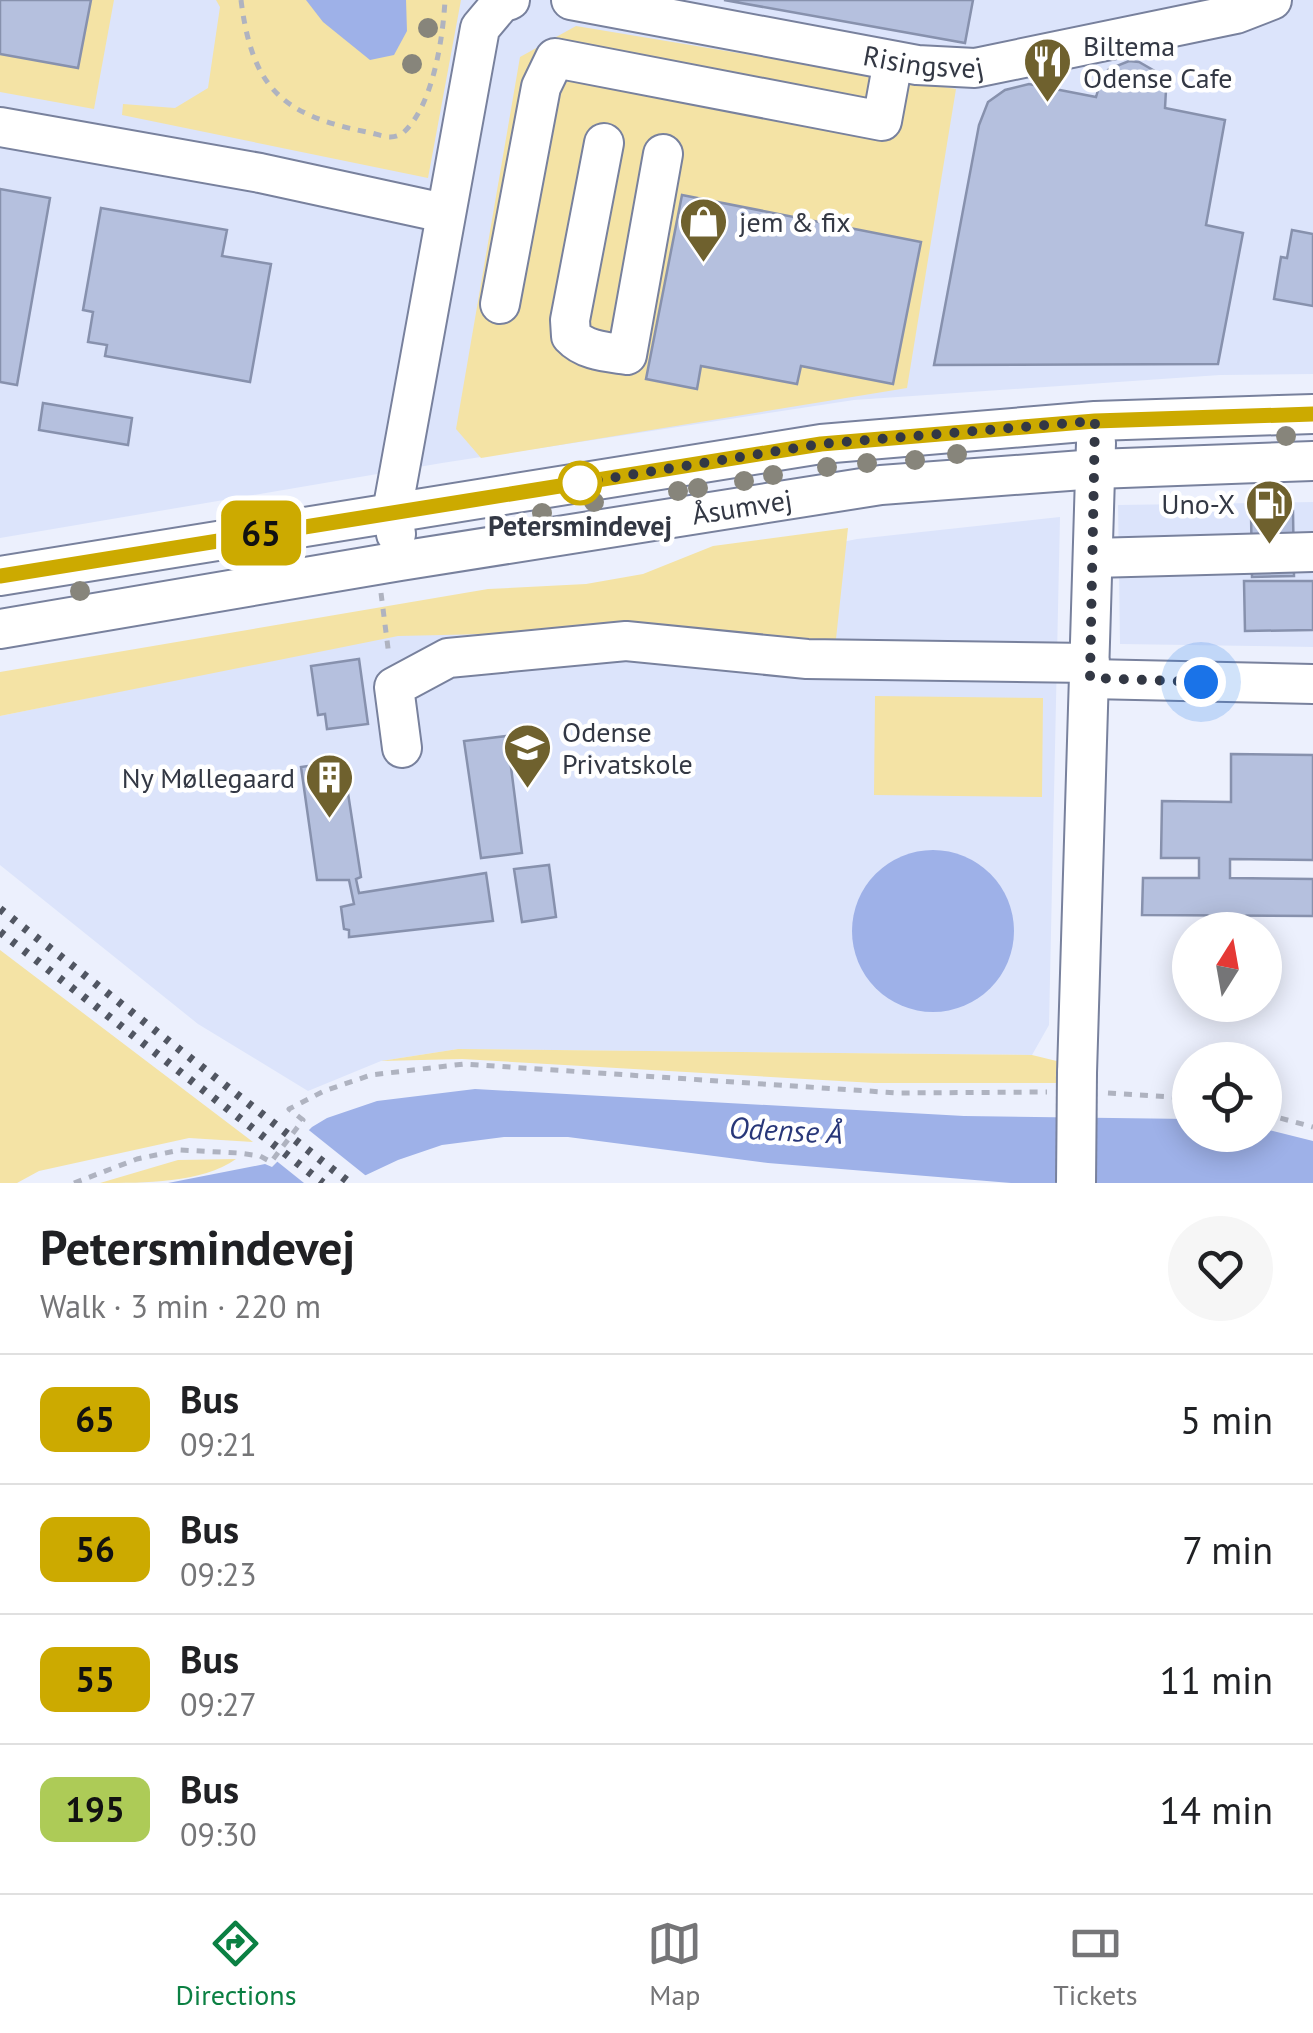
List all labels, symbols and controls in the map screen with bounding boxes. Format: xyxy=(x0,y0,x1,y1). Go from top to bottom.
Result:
place label: Biltema Odense Cafe xyxy=(1083,27,1233,96)
street label: Risingsvej xyxy=(860,36,987,86)
restaurant icon: Biltema Odense Cafe xyxy=(1022,36,1074,104)
shop icon: jem & fix xyxy=(678,196,730,264)
place label: jem & fix xyxy=(739,203,851,240)
marker: Petersmindevej xyxy=(559,462,601,504)
fuel station icon: Uno-X xyxy=(1244,478,1296,546)
street label: Åsumvej xyxy=(689,480,795,533)
place label: Uno-X xyxy=(1161,485,1235,522)
line badge: 65 xyxy=(216,500,306,566)
place label: Petersmindevej xyxy=(488,507,672,544)
text: 65 xyxy=(241,510,281,556)
your location xyxy=(1176,657,1226,707)
place label: Odense Privatskole xyxy=(562,713,693,782)
school or university icon: Odense Privatskole xyxy=(501,722,553,790)
building icon: Ny Møllegaard xyxy=(304,752,356,820)
place label: Ny Møllegaard xyxy=(122,759,295,796)
north arrow xyxy=(1172,912,1282,1022)
map controls xyxy=(1172,912,1282,1152)
button: locate xyxy=(1172,1042,1282,1152)
water label: Odense Å xyxy=(728,1107,844,1152)
text: Petersmindevej xyxy=(40,1216,355,1278)
button: heart xyxy=(1168,1216,1273,1321)
text: Walk · 3 min · 220 m xyxy=(40,1285,321,1327)
text: Bus xyxy=(180,1374,239,1423)
text: 5 min xyxy=(1180,1395,1273,1444)
text: 65 xyxy=(75,1396,115,1442)
text: 09:21 xyxy=(180,1423,257,1465)
text: Bus xyxy=(180,1504,239,1553)
text: 7 min xyxy=(1182,1525,1273,1574)
text: 56 xyxy=(75,1526,115,1572)
text: 09:23 xyxy=(180,1553,257,1595)
text: Bus xyxy=(180,1634,239,1683)
text: 11 min xyxy=(1160,1655,1273,1704)
text: 55 xyxy=(75,1656,115,1702)
text: 09:27 xyxy=(180,1683,257,1725)
text: Bus xyxy=(180,1764,239,1813)
text: 14 min xyxy=(1160,1785,1273,1834)
text: 195 xyxy=(65,1786,125,1832)
text: 09:30 xyxy=(180,1813,257,1855)
tab: Directions xyxy=(175,1916,296,2013)
tab: Map xyxy=(647,1916,702,2013)
tab: Tickets xyxy=(1053,1916,1138,2013)

